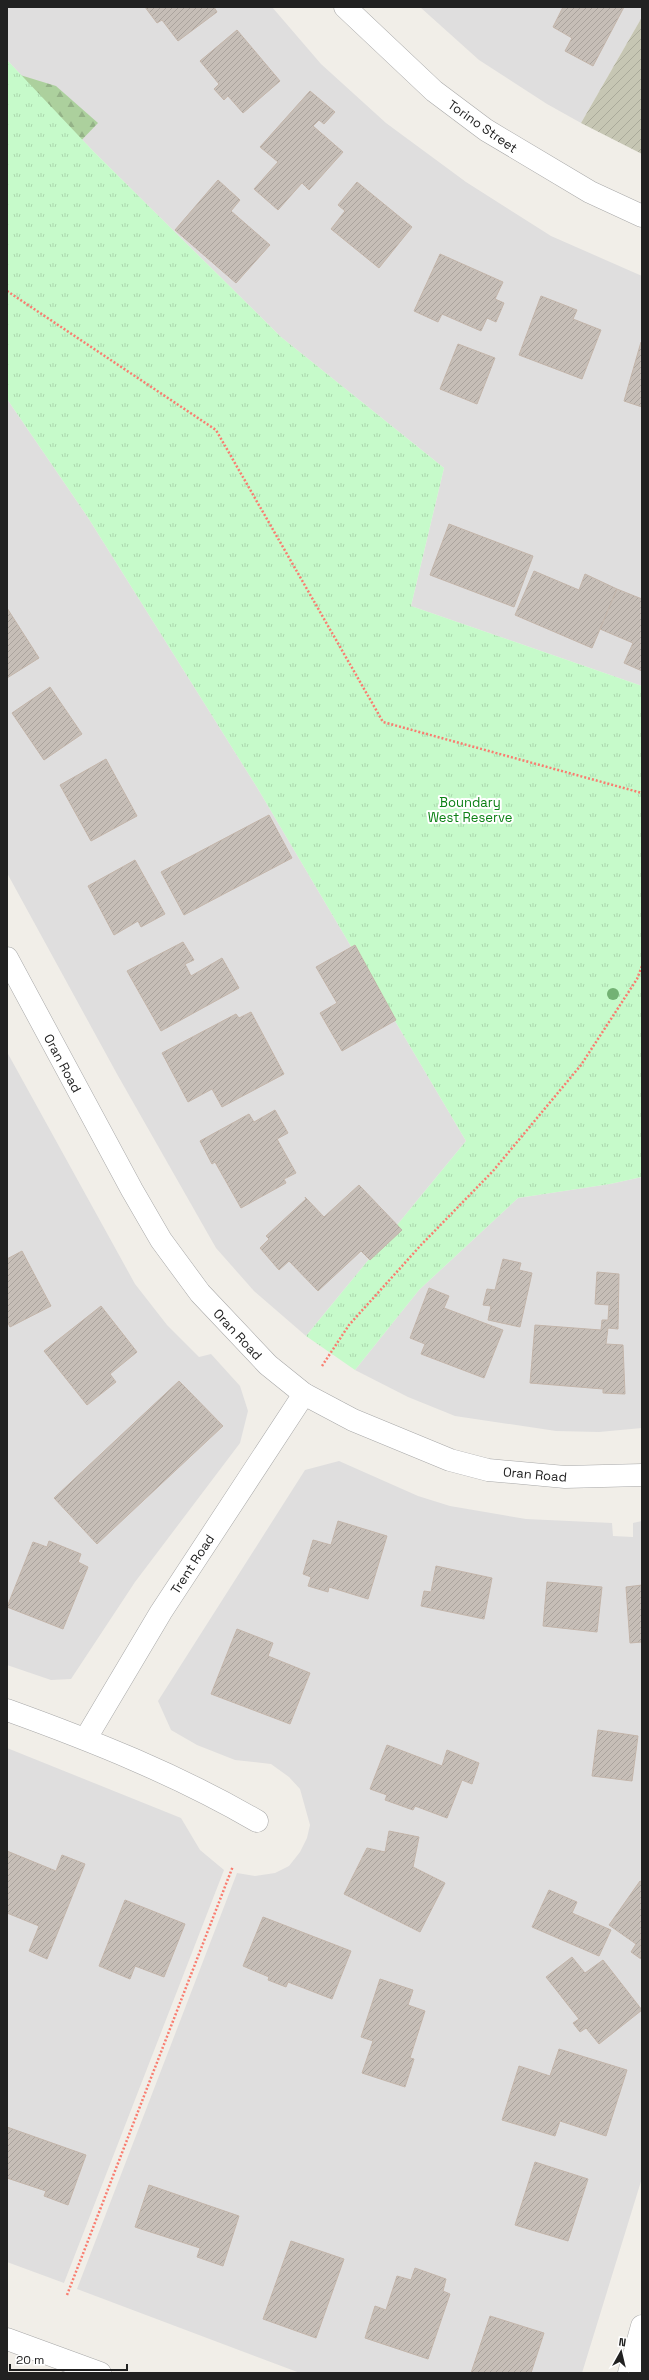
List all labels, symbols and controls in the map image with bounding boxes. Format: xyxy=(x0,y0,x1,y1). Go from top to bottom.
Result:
street label: Torino Street xyxy=(444,96,521,157)
park label: Boundary West Reserve xyxy=(428,794,512,826)
street label: Oran Road xyxy=(40,1031,85,1096)
street label: Oran Road xyxy=(210,1305,266,1364)
street label: Oran Road xyxy=(502,1463,568,1486)
street label: Trent Road xyxy=(167,1531,218,1597)
north arrow xyxy=(601,2332,641,2372)
text: N xyxy=(618,2335,627,2350)
scale bar xyxy=(10,2346,127,2372)
text: 20 m xyxy=(16,2352,44,2368)

